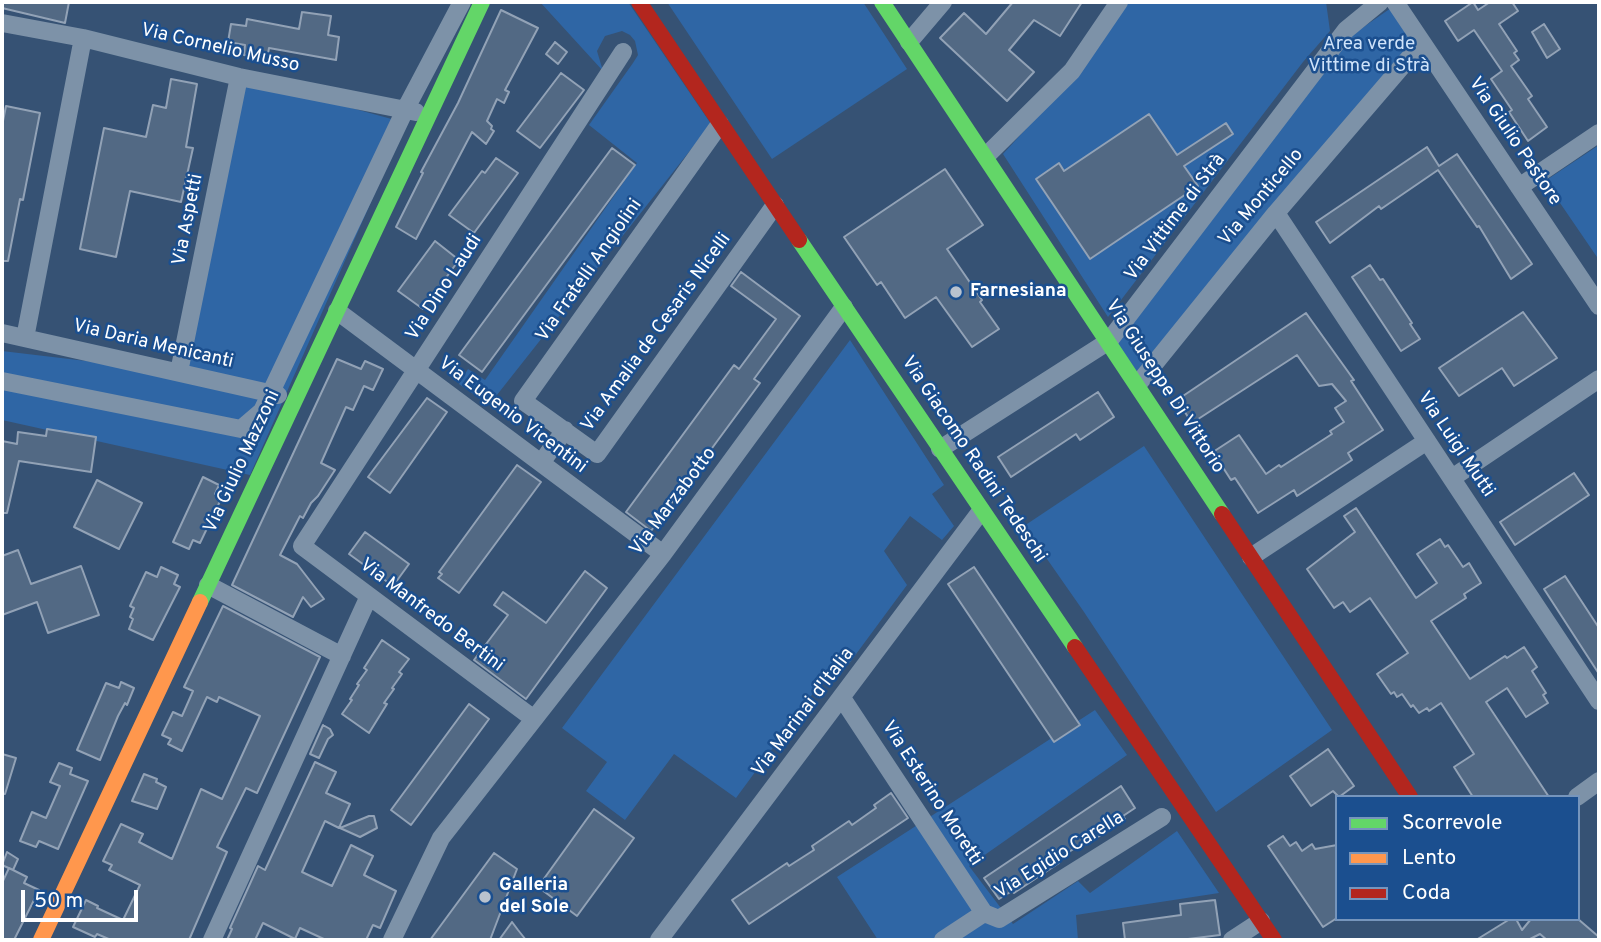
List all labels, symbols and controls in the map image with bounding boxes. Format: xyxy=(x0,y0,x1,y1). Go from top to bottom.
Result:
street label: Via Cornelio Musso xyxy=(138,20,302,78)
park label: Area verde Vittime di Strà xyxy=(1308,34,1430,78)
street label: Via Giulio Pastore xyxy=(1463,73,1565,211)
street label: Via Monticello xyxy=(1215,145,1309,251)
street label: Via Vittime di Strà xyxy=(1121,150,1231,286)
street label: Via Aspetti xyxy=(169,172,209,268)
street label: Via Fratelli Angiolini xyxy=(532,195,648,347)
street label: Via Amalia de Cesaris Nicelli xyxy=(577,229,737,437)
street label: Via Dino Laudi xyxy=(402,231,488,345)
place label: Farnesiana xyxy=(970,281,1067,303)
marker: Farnesiana xyxy=(948,284,964,300)
street label: Via Giuseppe Di Vittorio xyxy=(1099,296,1229,478)
street label: Via Daria Menicanti xyxy=(71,315,235,375)
street label: Via Giacomo Radini Tedeschi xyxy=(895,352,1051,568)
street label: Via Eugenio Vicentini xyxy=(433,353,591,479)
street label: Via Giulio Mazzoni xyxy=(200,387,286,537)
street label: Via Luigi Mutti xyxy=(1411,388,1499,502)
street label: Via Marzabotto xyxy=(626,444,722,560)
street label: Via Manfredo Bertini xyxy=(354,554,508,678)
street label: Via Marinai d'Italia xyxy=(748,644,860,782)
street label: Via Esterino Moretti xyxy=(876,717,986,871)
legend xyxy=(1335,795,1580,921)
street label: Via Egidio Carella xyxy=(991,807,1129,905)
text: Scorrevole xyxy=(1402,810,1502,837)
text: Lento xyxy=(1402,845,1456,872)
place label: Galleria del Sole xyxy=(499,875,569,919)
scale bar xyxy=(24,876,142,920)
text: Coda xyxy=(1402,880,1451,907)
text: 50 m xyxy=(34,888,83,915)
marker: Galleria del Sole xyxy=(477,889,493,905)

